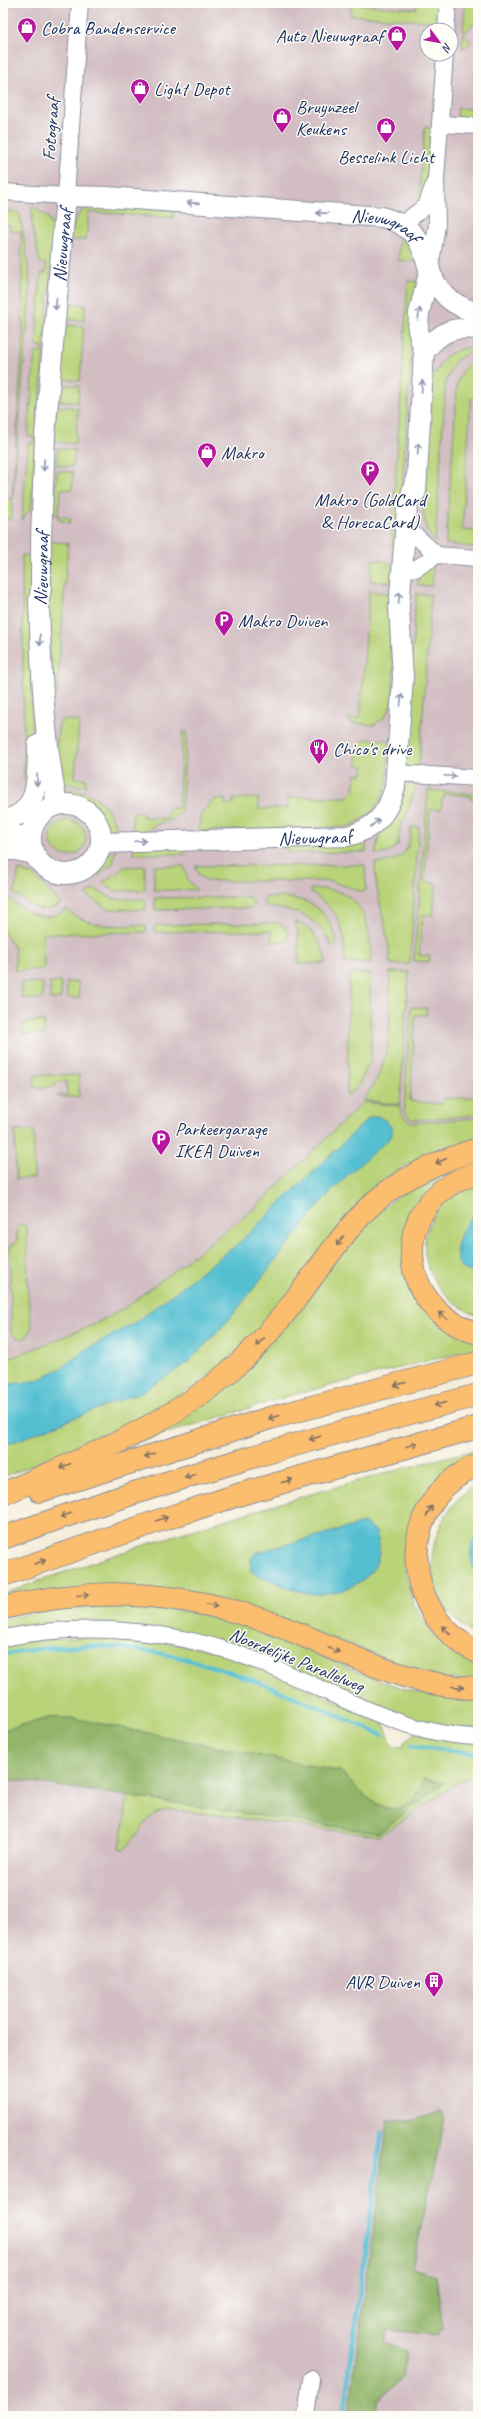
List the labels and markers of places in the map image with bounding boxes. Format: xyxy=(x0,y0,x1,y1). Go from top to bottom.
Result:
shop icon: Cobra Bandenservice xyxy=(16,16,38,44)
place label: Cobra Bandenservice xyxy=(41,16,177,40)
place label: Auto Nieuwgraaf xyxy=(276,24,387,48)
shop icon: Auto Nieuwgraaf xyxy=(386,24,408,52)
shop icon: Light Depot xyxy=(129,77,151,105)
place label: Light Depot xyxy=(154,77,231,101)
place label: Bruynzeel Keukens xyxy=(296,95,360,141)
shop icon: Bruynzeel Keukens xyxy=(271,106,293,134)
shop icon: Besselink Licht xyxy=(375,116,397,144)
place label: Besselink Licht xyxy=(338,145,436,169)
shop icon: Makro xyxy=(196,441,218,469)
place label: Makro xyxy=(221,441,266,465)
parking icon: Makro (GoldCard & HorecaCard) xyxy=(359,459,381,487)
place label: Makro (GoldCard & HorecaCard) xyxy=(314,488,429,534)
parking icon: Makro Duiven xyxy=(213,609,235,637)
place label: Makro Duiven xyxy=(238,609,328,633)
restaurant icon: Chico's drive xyxy=(308,737,330,765)
place label: Chico's drive xyxy=(333,737,413,761)
place label: Parkeergarage IKEA Duiven xyxy=(175,1117,269,1163)
parking icon: Parkeergarage IKEA Duiven xyxy=(150,1128,172,1156)
place label: AVR Duiven xyxy=(345,1970,420,1994)
building icon: AVR Duiven xyxy=(423,1970,445,1998)

